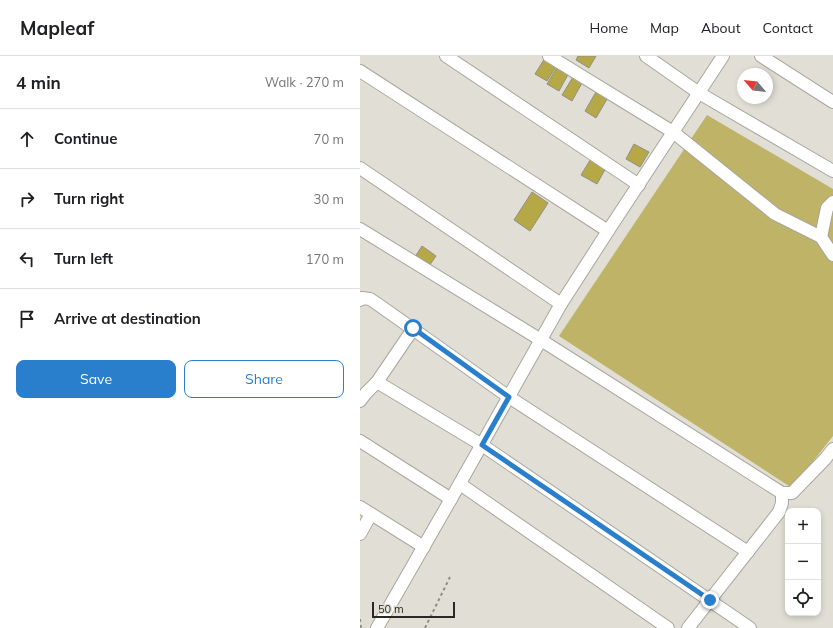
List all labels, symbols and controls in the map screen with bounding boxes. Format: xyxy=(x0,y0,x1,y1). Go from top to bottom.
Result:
text: Mapleaf xyxy=(20,16,94,40)
text: Home xyxy=(589,19,628,37)
text: Map xyxy=(650,19,679,37)
text: About xyxy=(701,19,741,37)
text: Contact xyxy=(763,19,813,37)
north arrow xyxy=(737,68,773,104)
text: 4 min xyxy=(16,72,61,93)
text: Walk · 270 m xyxy=(265,74,344,90)
icon: ahead xyxy=(16,128,38,150)
text: Continue xyxy=(54,129,117,148)
text: 70 m xyxy=(314,131,344,147)
icon: right xyxy=(16,188,38,210)
text: Turn right xyxy=(54,189,124,208)
text: 30 m xyxy=(314,191,344,207)
icon: left xyxy=(16,248,38,270)
text: Turn left xyxy=(54,249,113,268)
text: 170 m xyxy=(306,251,344,267)
icon: arrive xyxy=(16,308,38,330)
text: Arrive at destination xyxy=(54,309,201,328)
route start xyxy=(404,319,422,337)
button: Save xyxy=(16,360,176,398)
button: Share xyxy=(184,360,344,398)
map controls xyxy=(785,508,821,616)
button: + xyxy=(785,508,821,544)
button: − xyxy=(785,544,821,580)
button: locate xyxy=(785,580,821,616)
route end xyxy=(701,591,719,609)
scale bar xyxy=(372,600,455,619)
text: 50 m xyxy=(378,602,404,616)

